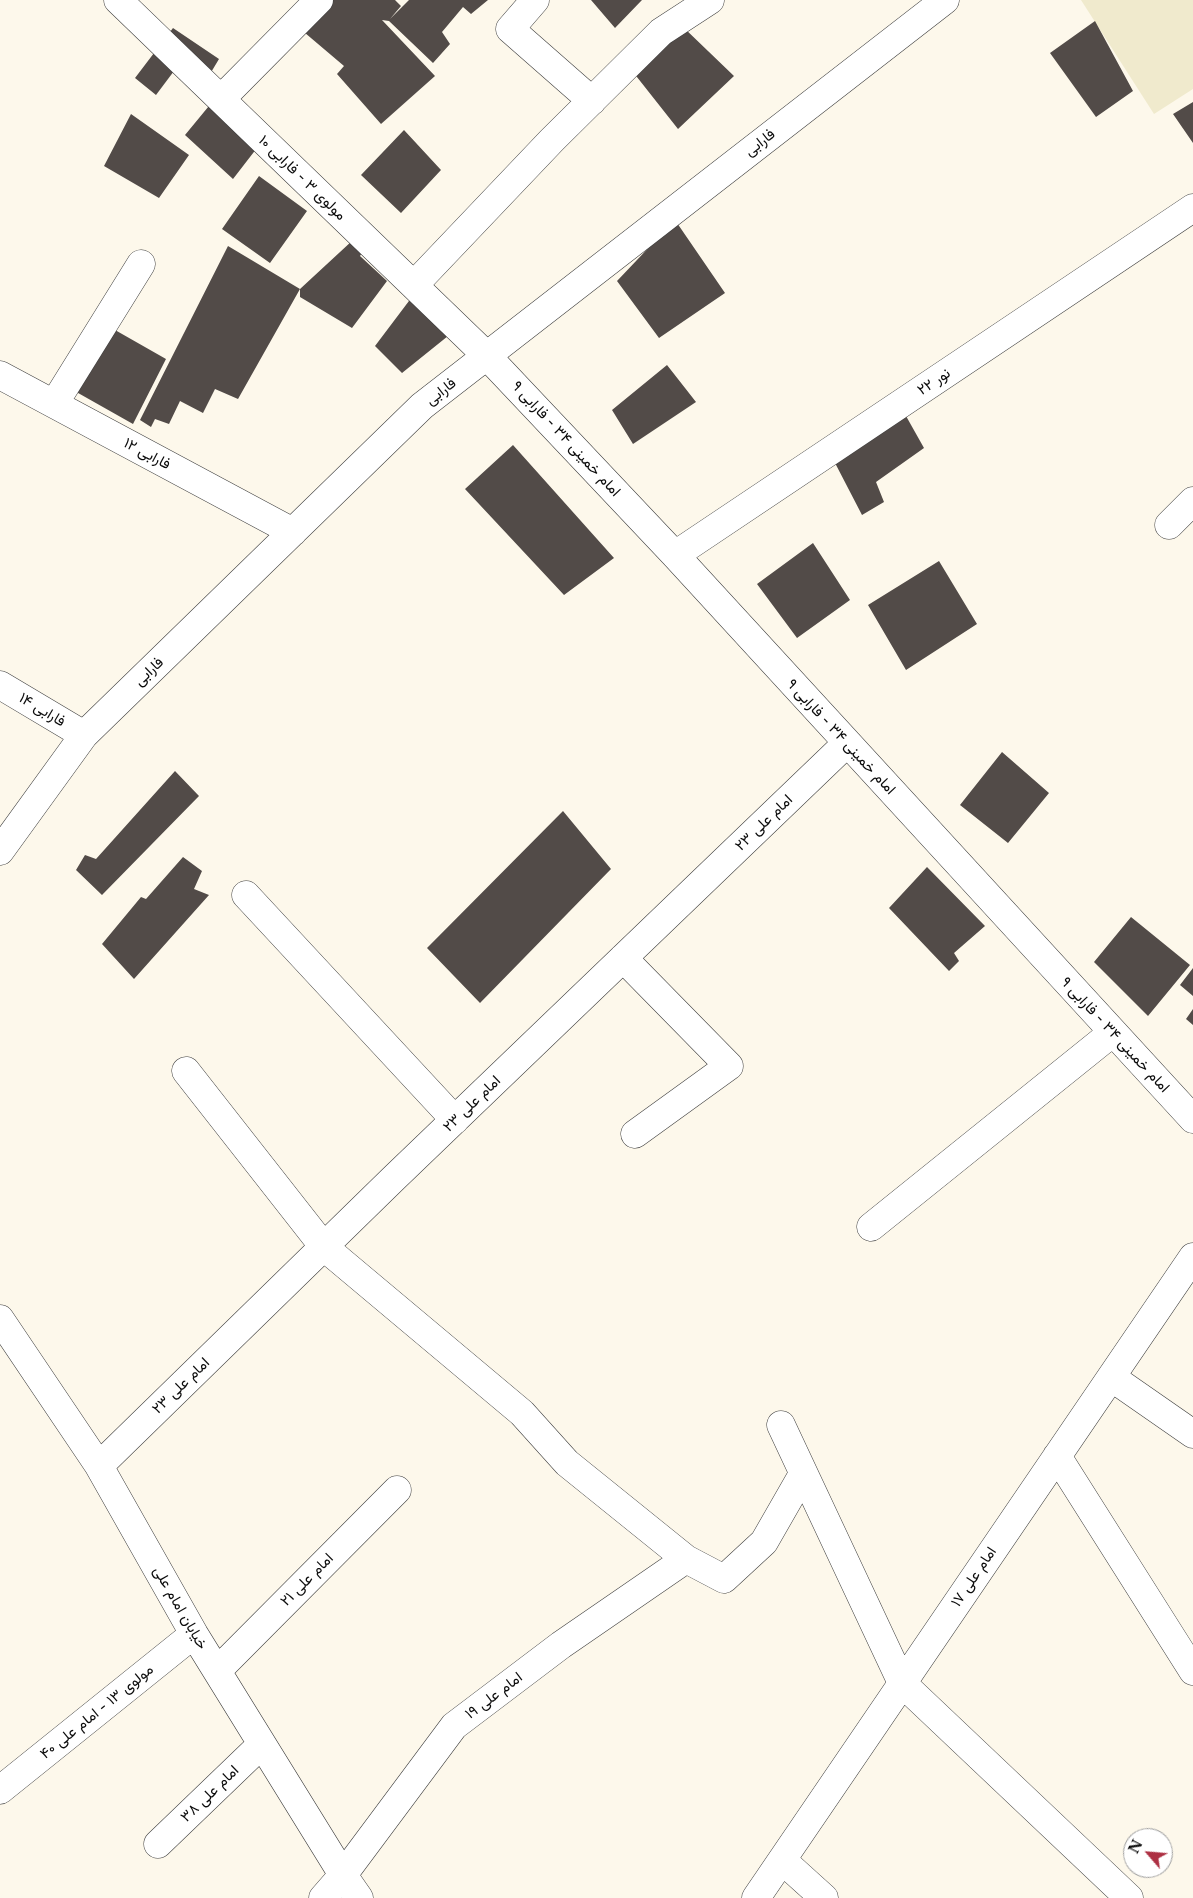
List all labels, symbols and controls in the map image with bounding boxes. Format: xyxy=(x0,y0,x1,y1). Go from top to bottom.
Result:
street label: فارابی xyxy=(741,125,779,161)
street label: مولوی ۳ - فارابی ۱۰ xyxy=(254,132,350,224)
street label: نور ۲۲ xyxy=(914,364,954,400)
street label: فارابی xyxy=(422,374,460,410)
street label: امام خمینی ۳۴ - فارابی ۹ xyxy=(508,378,624,500)
street label: فارابی ۱۲ xyxy=(121,434,173,474)
street label: فارابی xyxy=(131,654,167,690)
street label: امام خمینی ۳۴ - فارابی ۹ xyxy=(783,676,899,798)
street label: فارابی ۱۴ xyxy=(15,689,69,731)
street label: امام علی ۲۳ xyxy=(731,791,797,855)
street label: امام خمینی ۳۴ - فارابی ۹ xyxy=(1057,974,1173,1096)
street label: امام علی ۲۳ xyxy=(439,1072,505,1136)
street label: امام علی ۲۳ xyxy=(148,1354,214,1418)
street label: امام علی ۱۷ xyxy=(947,1544,1001,1610)
street label: امام علی ۲۱ xyxy=(277,1550,337,1610)
street label: خیابان امام علی xyxy=(149,1563,211,1653)
street label: مولوی ۱۳ - امام علی ۴۰ xyxy=(37,1661,157,1763)
street label: امام علی ۱۹ xyxy=(462,1669,526,1723)
street label: امام علی ۳۸ xyxy=(177,1762,243,1826)
north arrow xyxy=(1123,1828,1173,1878)
text: N xyxy=(1125,1837,1147,1857)

